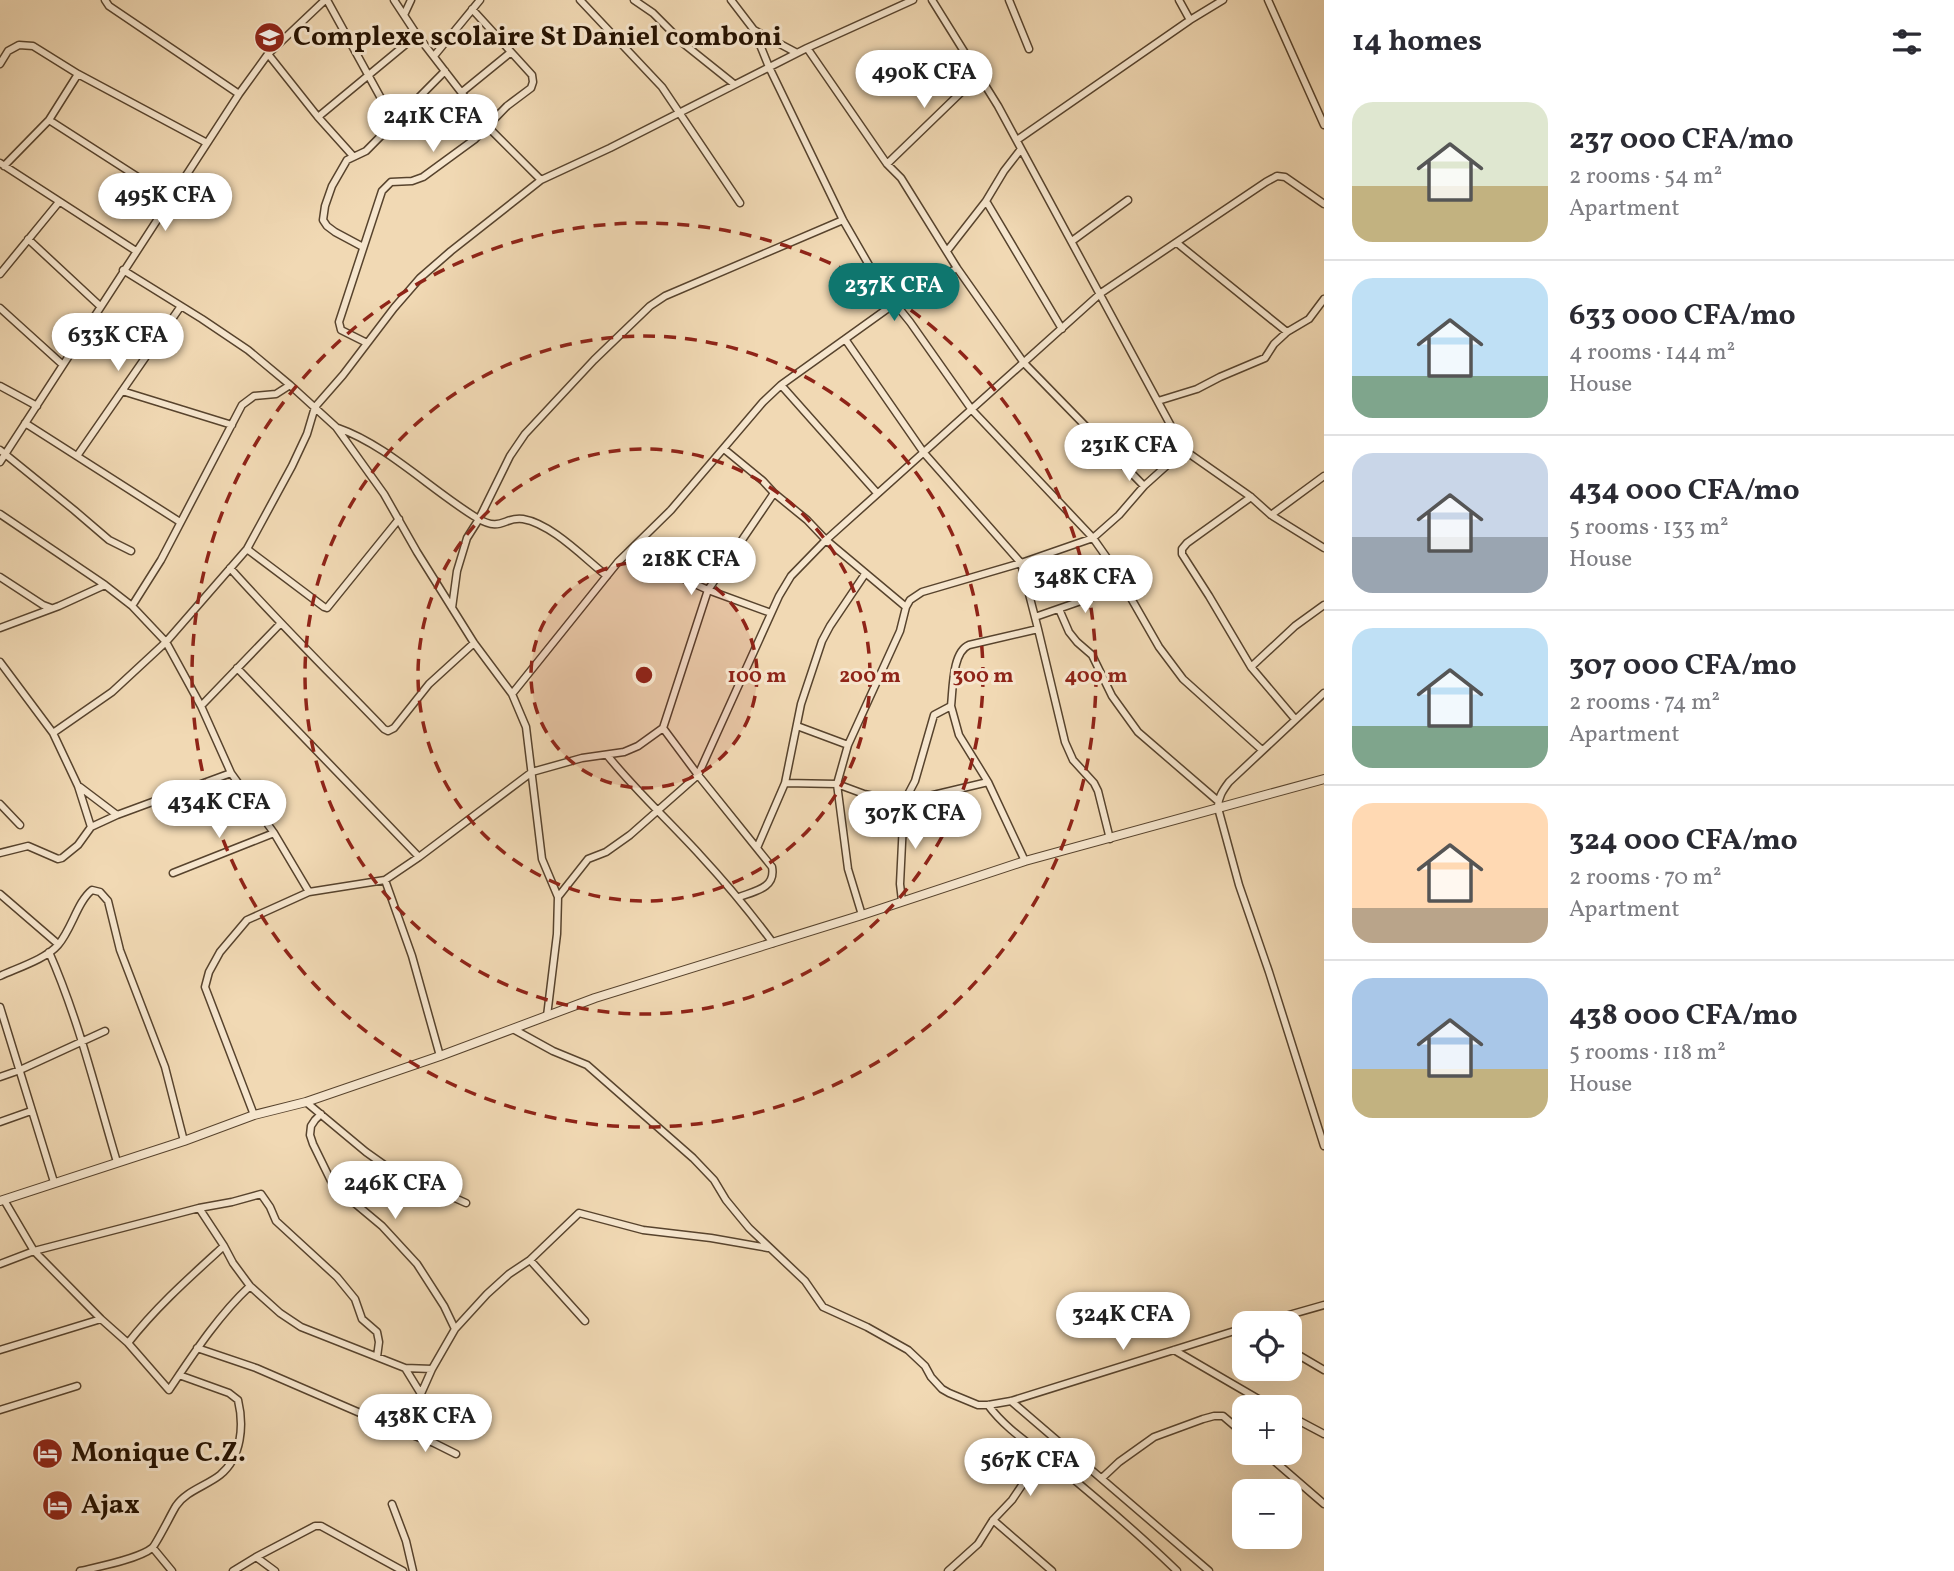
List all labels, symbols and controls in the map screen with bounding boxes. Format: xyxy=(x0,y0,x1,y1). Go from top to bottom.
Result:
place label: Complexe scolaire St Daniel comboni xyxy=(293,18,782,57)
school or university icon: Complexe scolaire St Daniel comboni xyxy=(253,20,287,54)
text: 14 homes xyxy=(1352,21,1482,63)
icon: filters xyxy=(1888,23,1926,61)
pin: 490K CFA xyxy=(852,50,996,110)
text: 490K CFA xyxy=(871,57,977,89)
pin: 241K CFA xyxy=(361,94,505,154)
text: 241K CFA xyxy=(383,101,483,133)
text: 237 000 CFA/mo xyxy=(1569,119,1794,161)
icon: home xyxy=(1408,130,1492,214)
text: 2 rooms · 54 m² xyxy=(1569,161,1722,193)
pin: 495K CFA xyxy=(93,174,237,233)
text: 495K CFA xyxy=(114,180,216,212)
text: Apartment xyxy=(1569,193,1680,225)
pin: 237K CFA xyxy=(822,264,966,323)
text: 237K CFA xyxy=(845,270,943,302)
text: 633 000 CFA/mo xyxy=(1569,295,1796,337)
icon: home xyxy=(1408,306,1492,390)
pin: 633K CFA xyxy=(46,314,190,373)
text: 633K CFA xyxy=(68,320,168,352)
text: 4 rooms · 144 m² xyxy=(1569,337,1735,369)
text: House xyxy=(1569,369,1632,401)
pin: 231K CFA xyxy=(1057,424,1201,483)
text: 231K CFA xyxy=(1080,430,1178,462)
text: 434 000 CFA/mo xyxy=(1569,470,1800,512)
icon: home xyxy=(1408,481,1492,565)
text: 5 rooms · 133 m² xyxy=(1569,512,1729,544)
pin: 218K CFA xyxy=(619,538,763,597)
text: 218K CFA xyxy=(642,544,740,576)
text: House xyxy=(1569,544,1632,576)
pin: 348K CFA xyxy=(1013,556,1157,615)
text: 348K CFA xyxy=(1034,562,1136,594)
text: 307 000 CFA/mo xyxy=(1569,645,1797,687)
icon: home xyxy=(1408,656,1492,740)
text: 100 m xyxy=(727,662,787,691)
text: 200 m xyxy=(839,662,901,691)
text: 300 m xyxy=(953,662,1013,691)
text: 400 m xyxy=(1065,662,1127,691)
centre of rings xyxy=(632,663,656,687)
text: 2 rooms · 74 m² xyxy=(1569,687,1720,719)
text: Apartment xyxy=(1569,719,1680,751)
pin: 434K CFA xyxy=(147,780,291,840)
text: 434K CFA xyxy=(167,787,271,819)
pin: 307K CFA xyxy=(843,792,987,851)
text: 307K CFA xyxy=(864,798,966,830)
text: 324 000 CFA/mo xyxy=(1569,820,1798,862)
icon: home xyxy=(1408,831,1492,915)
text: 2 rooms · 70 m² xyxy=(1569,862,1722,894)
text: Apartment xyxy=(1569,894,1680,926)
text: 438 000 CFA/mo xyxy=(1569,995,1798,1037)
icon: home xyxy=(1408,1006,1492,1090)
text: 5 rooms · 118 m² xyxy=(1569,1037,1726,1069)
text: House xyxy=(1569,1069,1632,1101)
pin: 246K CFA xyxy=(323,1162,467,1221)
text: 246K CFA xyxy=(344,1168,446,1200)
pin: 324K CFA xyxy=(1051,1292,1195,1352)
text: 324K CFA xyxy=(1072,1299,1174,1331)
map controls xyxy=(1232,1311,1302,1549)
button: locate xyxy=(1232,1311,1302,1381)
pin: 438K CFA xyxy=(353,1394,497,1454)
button: + xyxy=(1232,1395,1302,1465)
text: 438K CFA xyxy=(374,1401,476,1433)
place label: Monique C.Z. xyxy=(71,1434,246,1473)
hotel icon: Monique C.Z. xyxy=(31,1436,65,1470)
pin: 567K CFA xyxy=(958,1438,1102,1498)
text: 567K CFA xyxy=(980,1445,1080,1477)
button: − xyxy=(1232,1479,1302,1549)
place label: Ajax xyxy=(81,1486,140,1525)
hotel icon: Ajax xyxy=(41,1488,75,1522)

